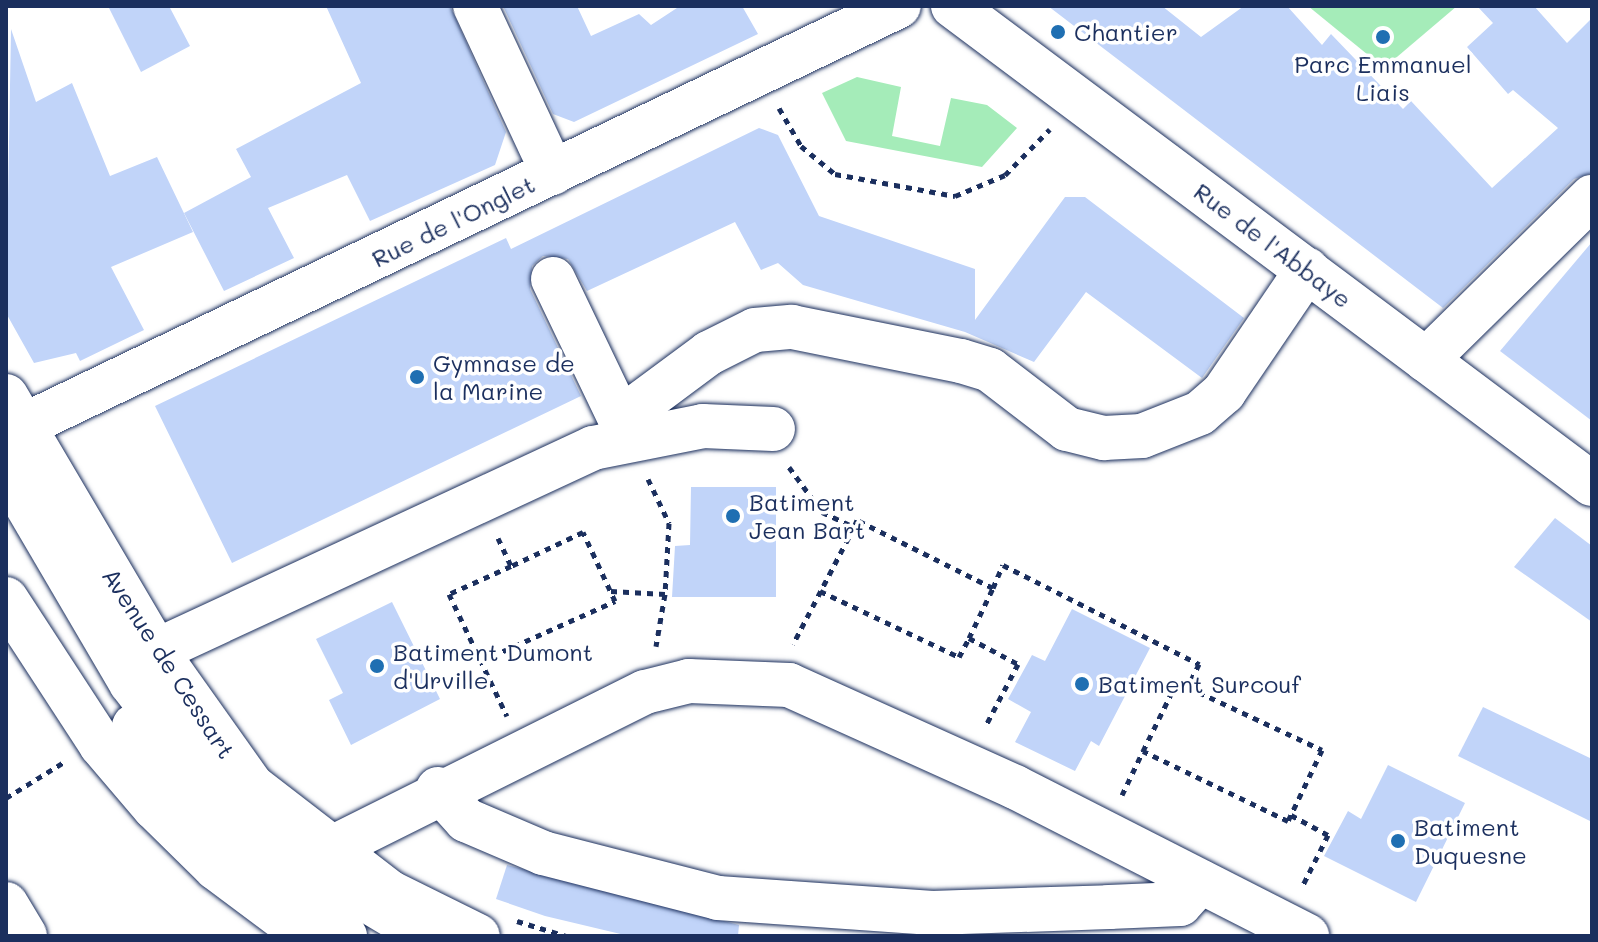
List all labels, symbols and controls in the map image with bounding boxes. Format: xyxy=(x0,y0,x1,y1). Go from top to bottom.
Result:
place label: Chantier xyxy=(1074,18,1178,46)
marker: Chantier xyxy=(1049,23,1067,41)
marker: Parc Emmanuel Liais xyxy=(1374,28,1392,46)
place label: Parc Emmanuel Liais xyxy=(1294,50,1472,106)
street label: Rue de l'Onglet xyxy=(367,169,539,273)
street label: Rue de l'Abbaye xyxy=(1189,176,1357,314)
place label: Gymnase de la Marine xyxy=(433,349,575,405)
marker: Gymnase de la Marine xyxy=(408,368,426,386)
place label: Batiment Jean Bart xyxy=(749,488,865,544)
marker: Batiment Jean Bart xyxy=(724,507,742,525)
street label: Avenue de Cessart xyxy=(97,562,241,764)
place label: Batiment Dumont d'Urville xyxy=(393,638,593,694)
marker: Batiment Dumont d'Urville xyxy=(368,657,386,675)
place label: Batiment Surcouf xyxy=(1098,670,1301,698)
marker: Batiment Surcouf xyxy=(1073,675,1091,693)
place label: Batiment Duquesne xyxy=(1414,813,1527,869)
marker: Batiment Duquesne xyxy=(1389,832,1407,850)

